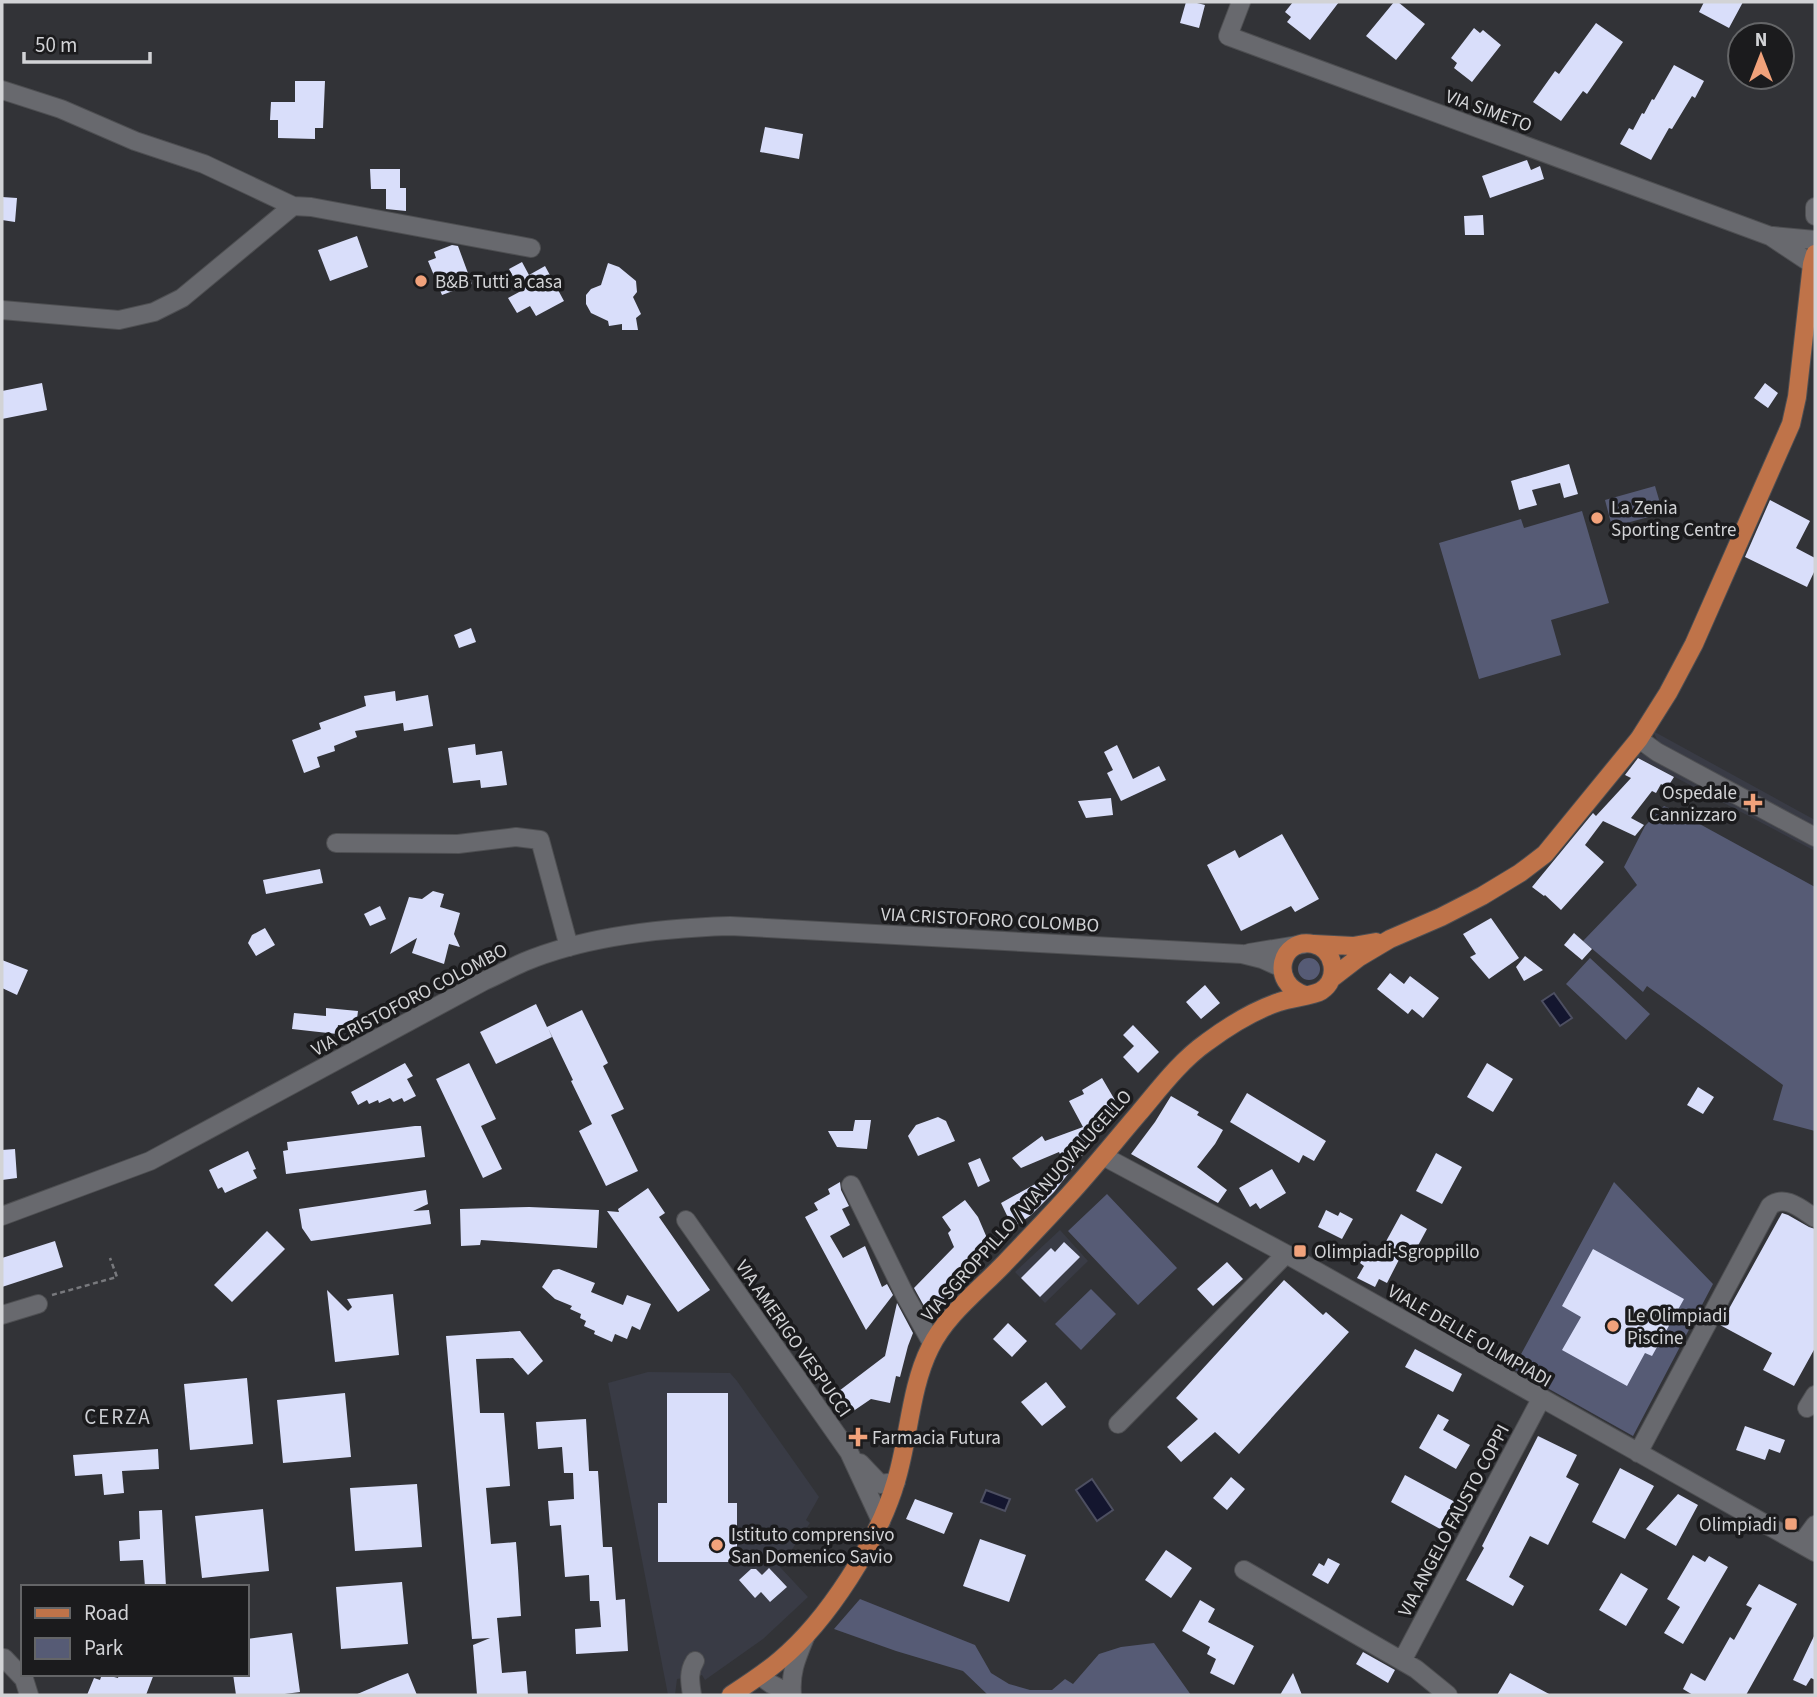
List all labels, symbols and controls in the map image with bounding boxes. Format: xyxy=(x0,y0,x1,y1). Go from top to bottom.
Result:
scale bar xyxy=(24,21,150,65)
north arrow xyxy=(1726,21,1796,91)
text: N xyxy=(1755,27,1767,54)
text: 50 m xyxy=(35,30,77,60)
street label: VIA SIMETO xyxy=(1441,83,1535,140)
place label: B&B Tutti a casa xyxy=(435,269,562,296)
marker: B&B Tutti a casa xyxy=(413,273,429,289)
place label: La Zenia Sporting Centre xyxy=(1611,495,1736,544)
marker: La Zenia Sporting Centre xyxy=(1589,510,1605,526)
place label: Ospedale Cannizzaro xyxy=(1649,780,1737,829)
marker: Ospedale Cannizzaro xyxy=(1743,793,1763,813)
street label: VIA CRISTOFORO COLOMBO xyxy=(880,901,1100,940)
street label: VIA CRISTOFORO COLOMBO xyxy=(307,937,513,1064)
street label: VIA SGROPPILLO / VIA NUOVALUCELLO xyxy=(915,1084,1139,1328)
place label: Olimpiadi-Sgroppillo xyxy=(1314,1239,1480,1266)
marker: Olimpiadi-Sgroppillo xyxy=(1292,1243,1308,1259)
street label: VIA AMERIGO VESPUCCI xyxy=(728,1255,857,1423)
street label: VIALE DELLE OLIMPIADI xyxy=(1382,1278,1556,1394)
place label: Le Olimpiadi Piscine xyxy=(1627,1303,1727,1352)
marker: Le Olimpiadi Piscine xyxy=(1605,1318,1621,1334)
district label: CERZA xyxy=(84,1402,152,1432)
street label: VIA ANGELO FAUSTO COPPI xyxy=(1392,1420,1517,1622)
place label: Farmacia Futura xyxy=(872,1425,1001,1452)
marker: Farmacia Futura xyxy=(850,1429,866,1445)
place label: Olimpiadi xyxy=(1699,1512,1777,1539)
marker: Olimpiadi xyxy=(1783,1516,1799,1532)
place label: Istituto comprensivo San Domenico Savio xyxy=(731,1522,895,1571)
marker: Istituto comprensivo San Domenico Savio xyxy=(709,1537,725,1553)
legend xyxy=(21,1585,248,1676)
text: Road xyxy=(84,1598,129,1628)
text: Park xyxy=(84,1633,124,1663)

